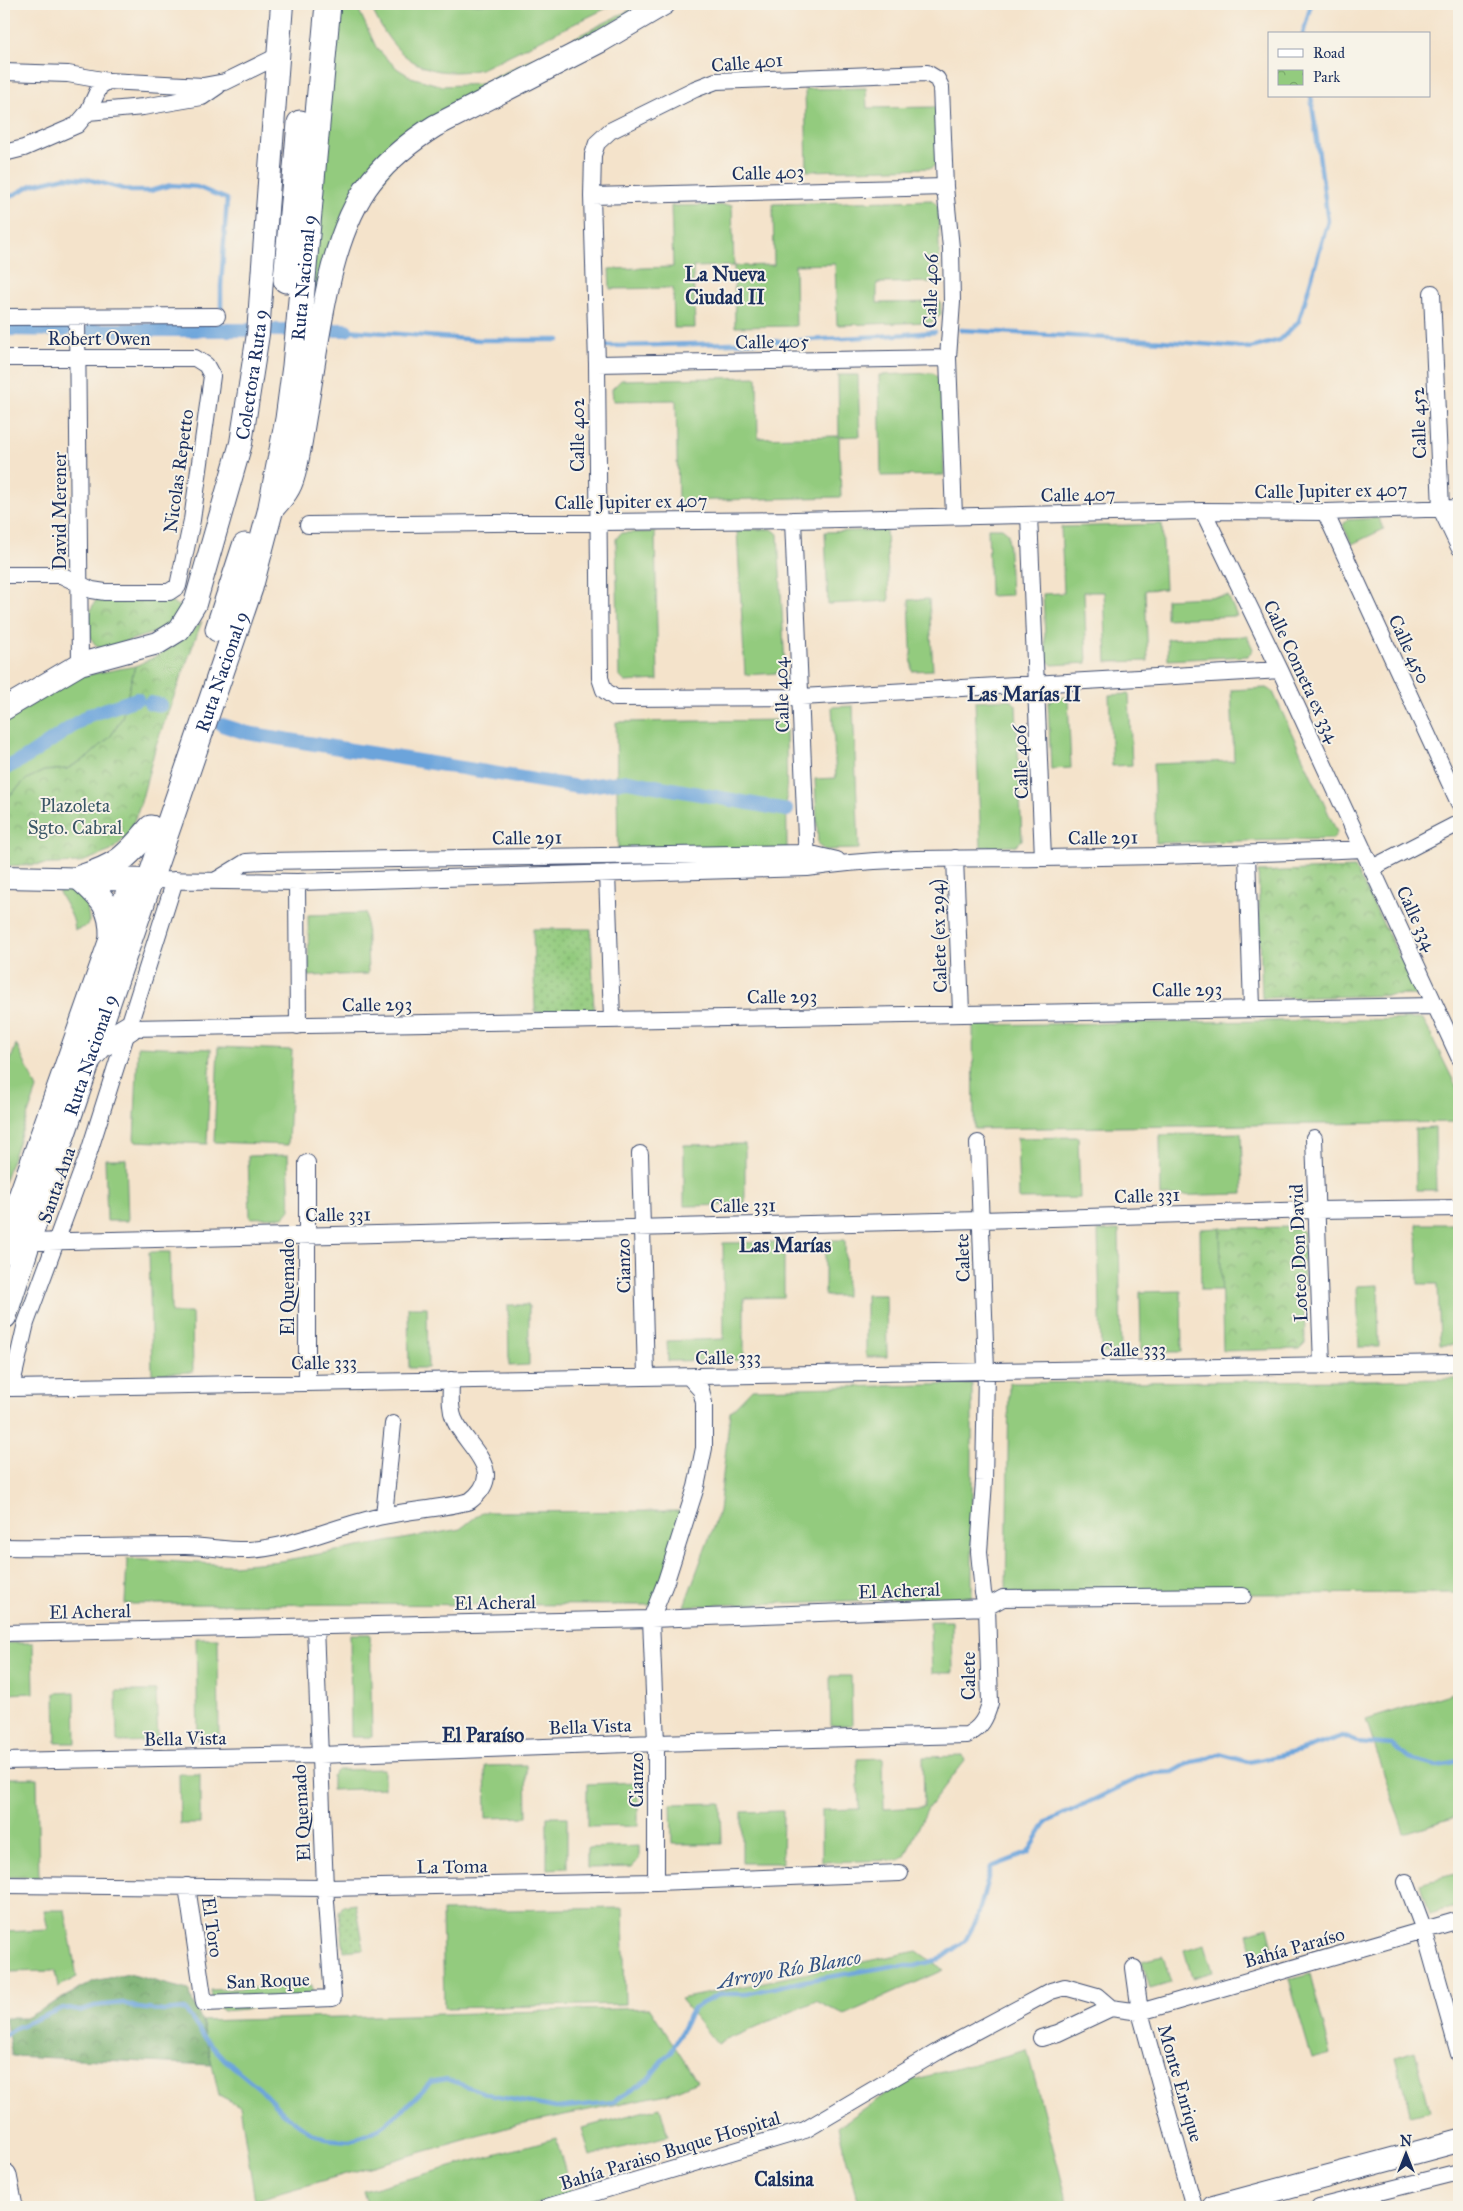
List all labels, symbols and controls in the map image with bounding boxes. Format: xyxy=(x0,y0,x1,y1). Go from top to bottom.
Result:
legend xyxy=(1268,32,1430,98)
text: Road xyxy=(1313,44,1345,62)
street label: Calle 401 xyxy=(710,48,784,77)
text: Park xyxy=(1313,68,1340,86)
street label: Calle 403 xyxy=(731,160,805,185)
street label: Ruta Nacional 9 xyxy=(286,214,321,342)
street label: Calle 406 xyxy=(918,252,943,329)
district label: La Nueva Ciudad II xyxy=(684,262,766,309)
street label: Colectora Ruta 9 xyxy=(231,309,272,442)
street label: Robert Owen xyxy=(48,327,150,350)
street label: Calle 405 xyxy=(735,329,809,354)
street label: Calle 452 xyxy=(1406,386,1431,459)
street label: Calle 402 xyxy=(566,397,589,472)
street label: Nicolas Repetto xyxy=(158,407,199,534)
street label: David Merener xyxy=(48,451,71,570)
street label: Calle Jupiter ex 407 xyxy=(1254,478,1408,504)
street label: Calle 407 xyxy=(1040,482,1116,507)
street label: Calle Jupiter ex 407 xyxy=(554,489,708,515)
street label: Calle Cometa ex 334 xyxy=(1258,596,1345,747)
street label: Ruta Nacional 9 xyxy=(190,608,253,735)
street label: Calle 450 xyxy=(1384,611,1436,687)
street label: Calle 404 xyxy=(769,656,794,733)
district label: Las Marías II xyxy=(967,682,1081,706)
street label: Calle 406 xyxy=(1008,723,1033,800)
park label: Plazoleta Sgto. Cabral xyxy=(28,794,123,840)
street label: Calle 291 xyxy=(492,825,562,850)
street label: Calle 291 xyxy=(1068,825,1138,850)
street label: Calete (ex 294) xyxy=(925,879,953,993)
street label: Calle 334 xyxy=(1392,882,1442,955)
street label: Calle 293 xyxy=(1152,977,1222,1002)
street label: Calle 293 xyxy=(747,984,817,1009)
street label: Ruta Nacional 9 xyxy=(59,991,122,1119)
street label: Calle 293 xyxy=(342,992,412,1017)
street label: Santa Ana xyxy=(33,1143,81,1226)
street label: Calle 331 xyxy=(1114,1183,1180,1208)
street label: Loteo Don David xyxy=(1285,1183,1312,1322)
street label: Calle 331 xyxy=(710,1193,776,1218)
street label: Calle 331 xyxy=(305,1202,371,1227)
district label: Las Marías xyxy=(739,1233,832,1257)
street label: Calete xyxy=(950,1233,975,1283)
street label: El Quemado xyxy=(276,1238,299,1336)
street label: Cianzo xyxy=(612,1238,635,1294)
street label: Calle 333 xyxy=(1100,1337,1166,1362)
street label: Calle 333 xyxy=(695,1345,761,1370)
street label: Calle 333 xyxy=(291,1350,357,1375)
street label: El Acheral xyxy=(858,1578,941,1603)
street label: El Acheral xyxy=(454,1590,537,1615)
street label: El Acheral xyxy=(49,1599,132,1624)
street label: Calete xyxy=(957,1652,980,1700)
street label: Bella Vista xyxy=(548,1714,633,1739)
district label: El Paraíso xyxy=(442,1723,524,1747)
street label: Bella Vista xyxy=(143,1726,228,1751)
street label: Cianzo xyxy=(625,1752,648,1808)
street label: El Quemado xyxy=(287,1763,316,1862)
street label: La Toma xyxy=(416,1854,489,1879)
street label: El Toro xyxy=(197,1895,228,1959)
street label: Bahía Paraíso xyxy=(1241,1922,1348,1973)
water label: Arroyo Río Blanco xyxy=(713,1944,863,1994)
street label: San Roque xyxy=(226,1968,310,1994)
street label: Monte Enrique xyxy=(1152,2022,1208,2145)
street label: Bahía Paraiso Buque Hospital xyxy=(557,2106,784,2196)
north arrow xyxy=(1380,2128,1430,2178)
text: N xyxy=(1400,2133,1412,2150)
district label: Calsina xyxy=(754,2167,814,2191)

